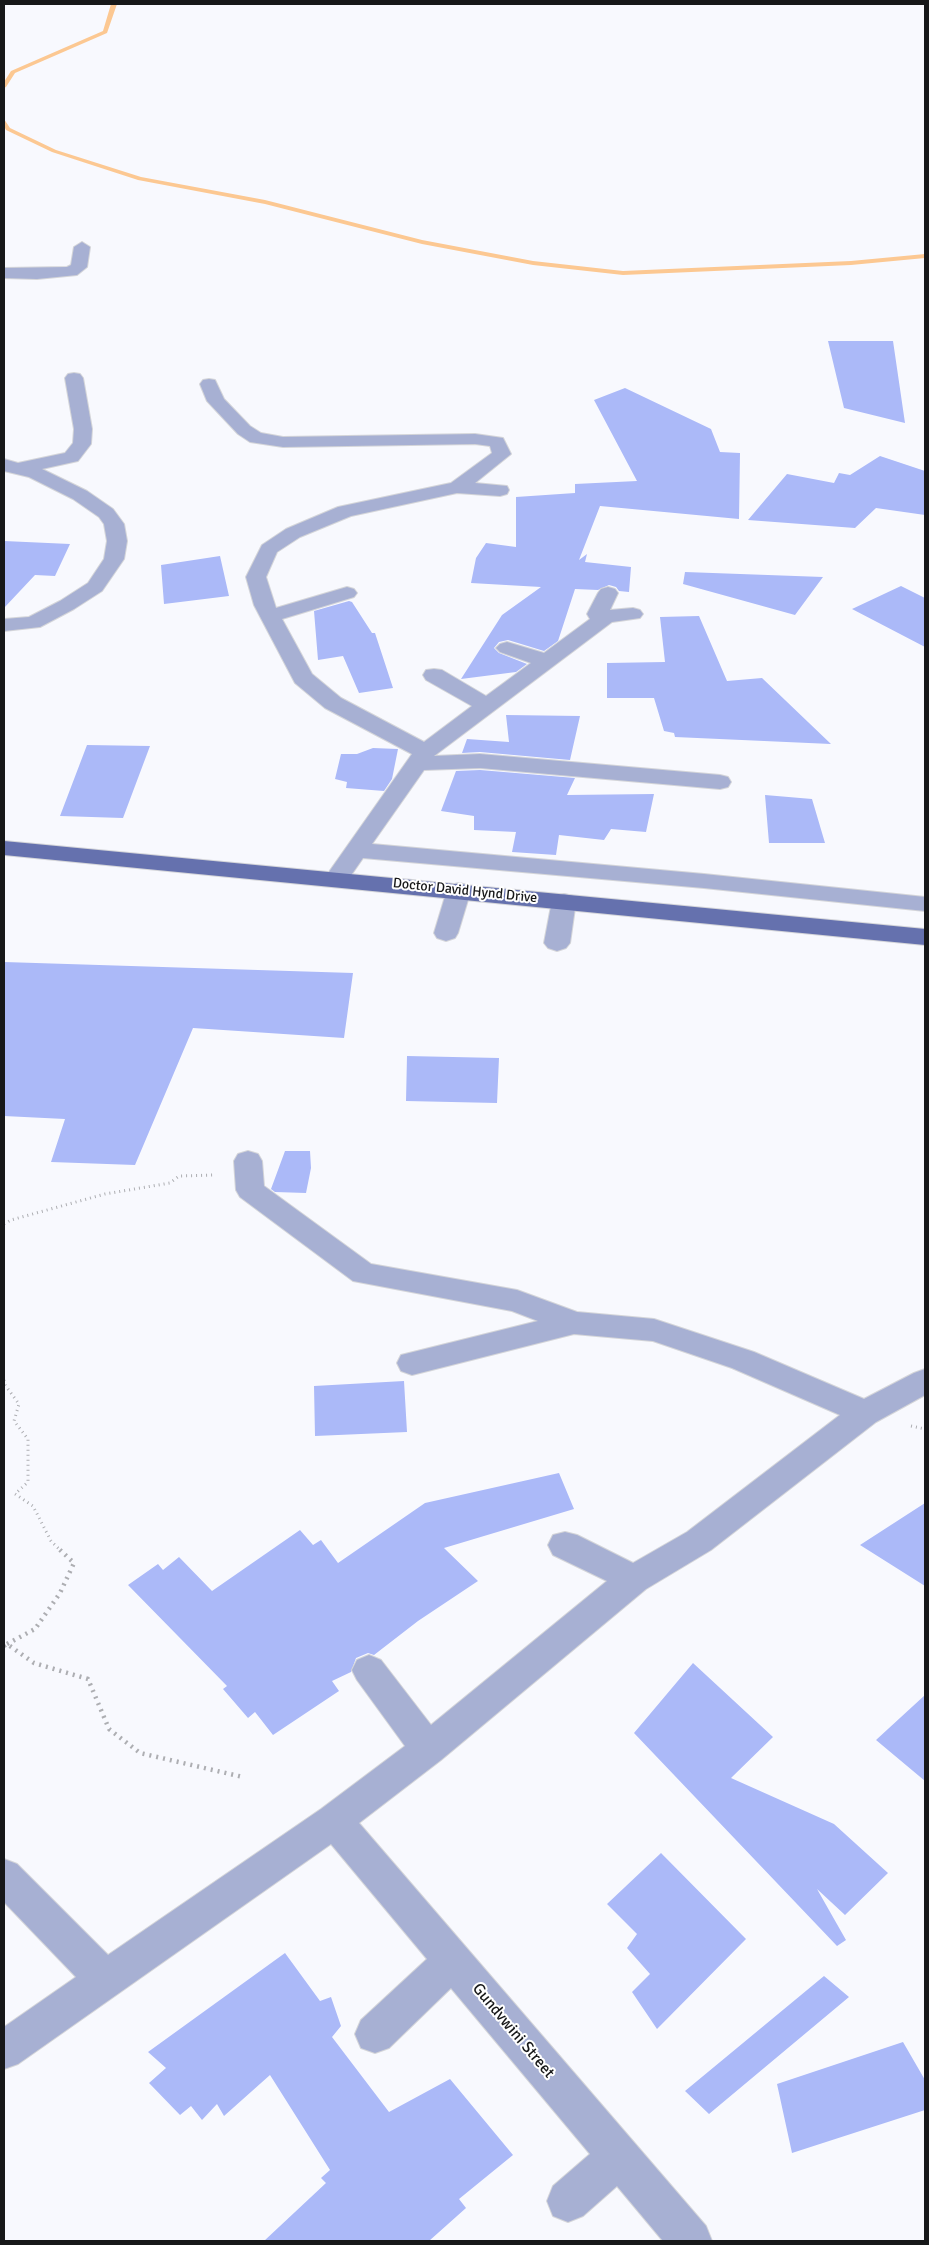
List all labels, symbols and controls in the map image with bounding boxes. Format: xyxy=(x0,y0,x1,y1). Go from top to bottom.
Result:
street label: Doctor David Hynd Drive xyxy=(392,875,538,907)
street label: Gundvwini Street xyxy=(468,1980,558,2082)

